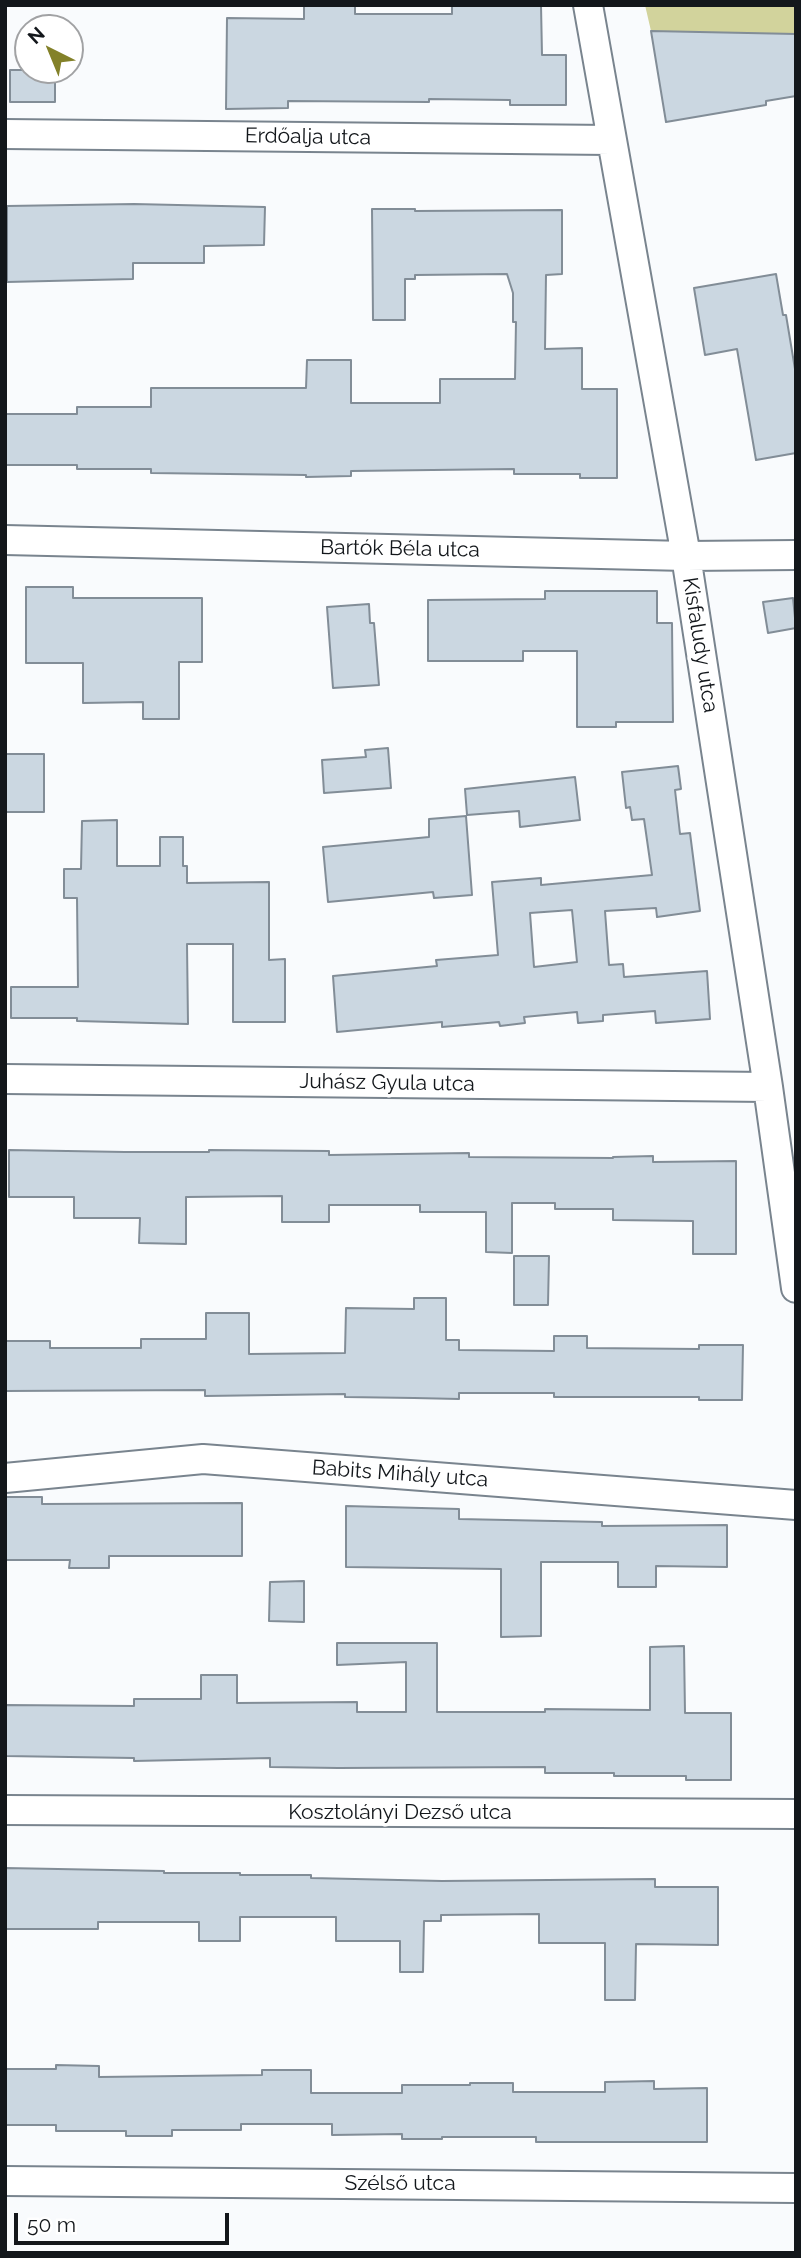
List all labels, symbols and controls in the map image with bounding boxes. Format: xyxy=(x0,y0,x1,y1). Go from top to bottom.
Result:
north arrow xyxy=(14,14,84,84)
text: N xyxy=(23,22,49,48)
street label: Erdőalja utca xyxy=(245,123,371,151)
street label: Bartók Béla utca xyxy=(320,535,480,563)
street label: Kisfaludy utca xyxy=(677,575,723,715)
street label: Juhász Gyula utca xyxy=(299,1069,475,1097)
street label: Babits Mihály utca xyxy=(311,1455,489,1493)
street label: Kosztolányi Dezső utca xyxy=(288,1800,512,1826)
street label: Szélső utca xyxy=(344,2171,456,2197)
scale bar xyxy=(18,2198,233,2242)
text: 50 m xyxy=(27,2212,76,2237)

